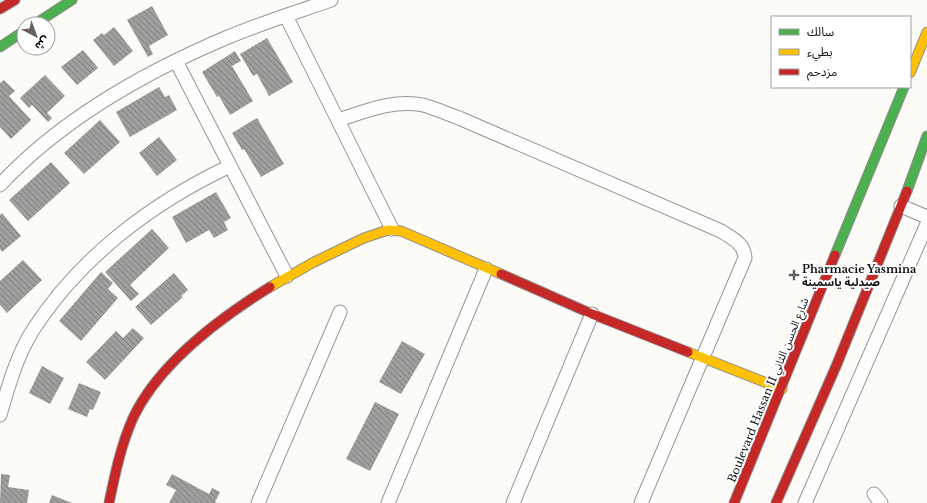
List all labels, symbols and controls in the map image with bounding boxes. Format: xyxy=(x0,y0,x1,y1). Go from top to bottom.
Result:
north arrow xyxy=(16,16,56,56)
legend xyxy=(771,16,911,88)
text: سالك xyxy=(807,24,834,39)
text: ش xyxy=(32,33,53,54)
text: بطيء xyxy=(807,44,833,62)
text: مزدحم xyxy=(807,64,837,81)
place label: Pharmacie Yasmina صيدلية ياسمينة xyxy=(802,262,917,289)
marker: Pharmacie Yasmina صيدلية ياسمينة xyxy=(789,270,799,280)
street label: Boulevard Hassan II شارع الحسن الثاني xyxy=(724,295,814,485)

